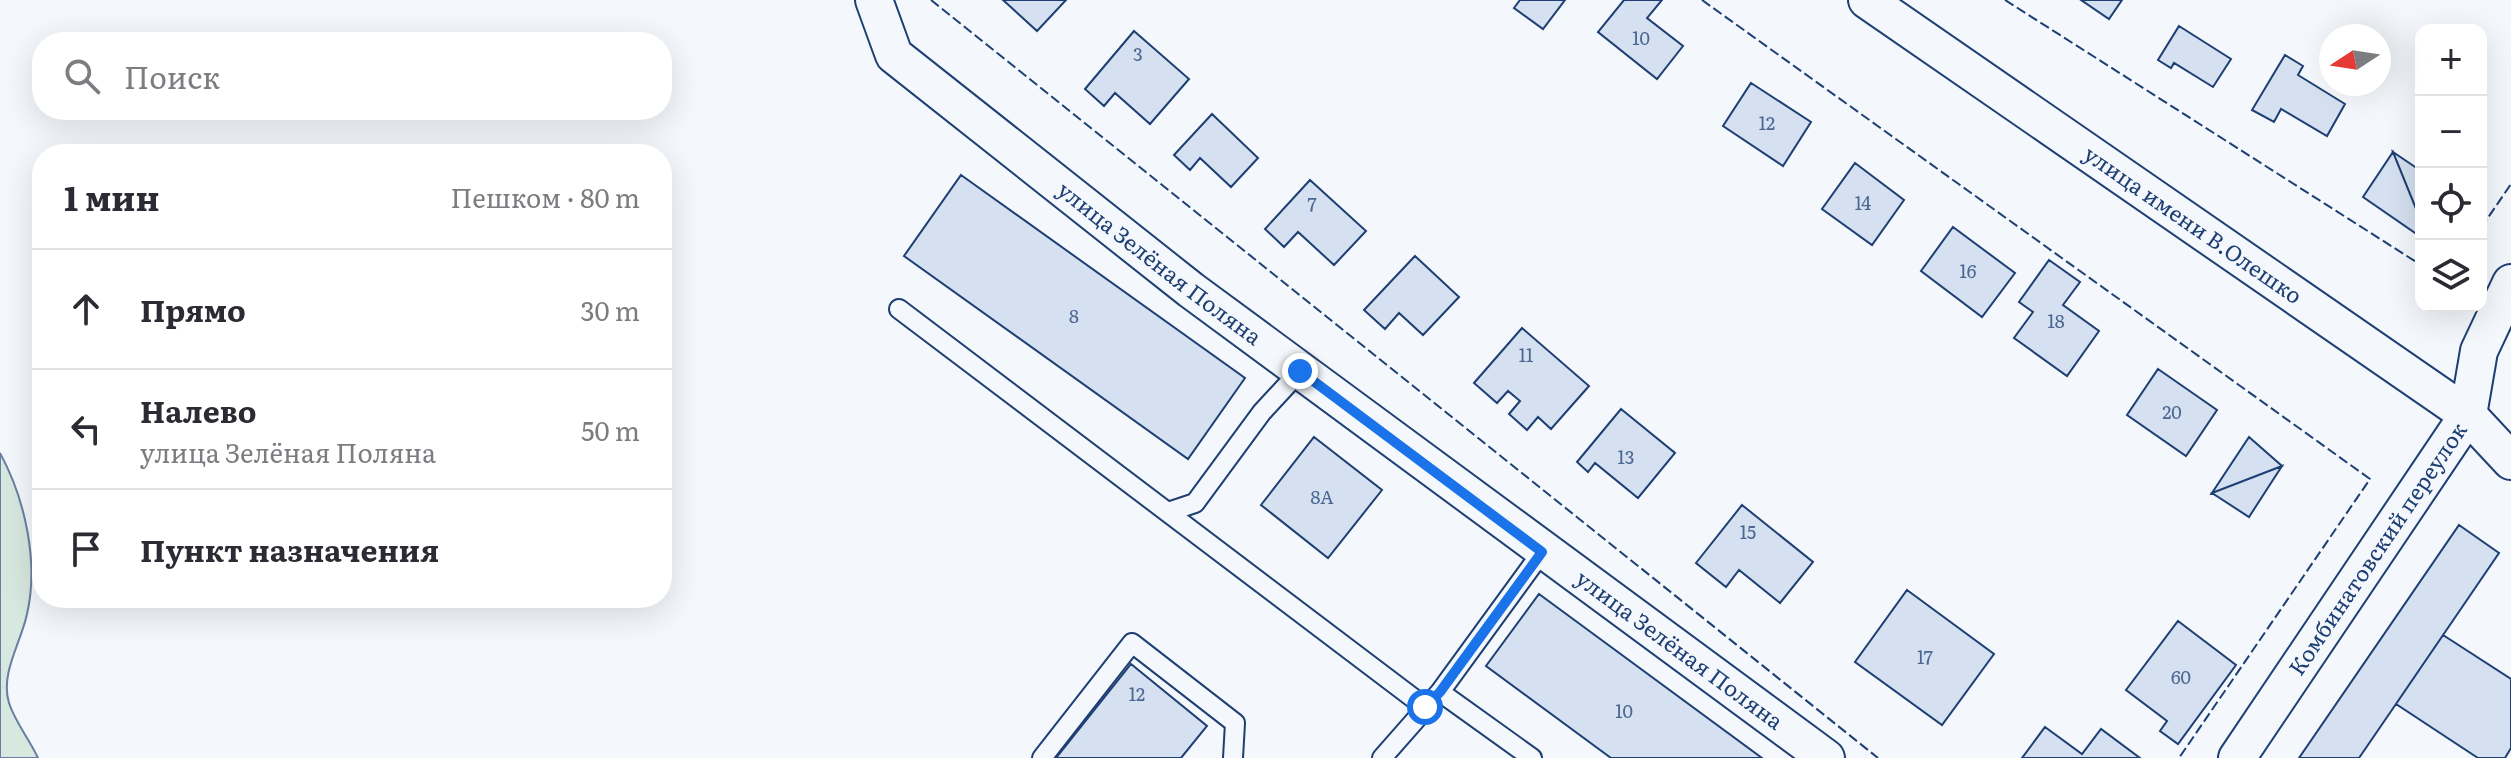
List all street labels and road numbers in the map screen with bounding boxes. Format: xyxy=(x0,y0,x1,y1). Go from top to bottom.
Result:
street label: улица имени В.Олешко xyxy=(2078,137,2310,311)
street label: улица Зелёная Поляна xyxy=(1051,173,1269,352)
street label: Комбинатовский переулок xyxy=(2279,415,2474,681)
street label: улица Зелёная Поляна xyxy=(1570,561,1791,736)

